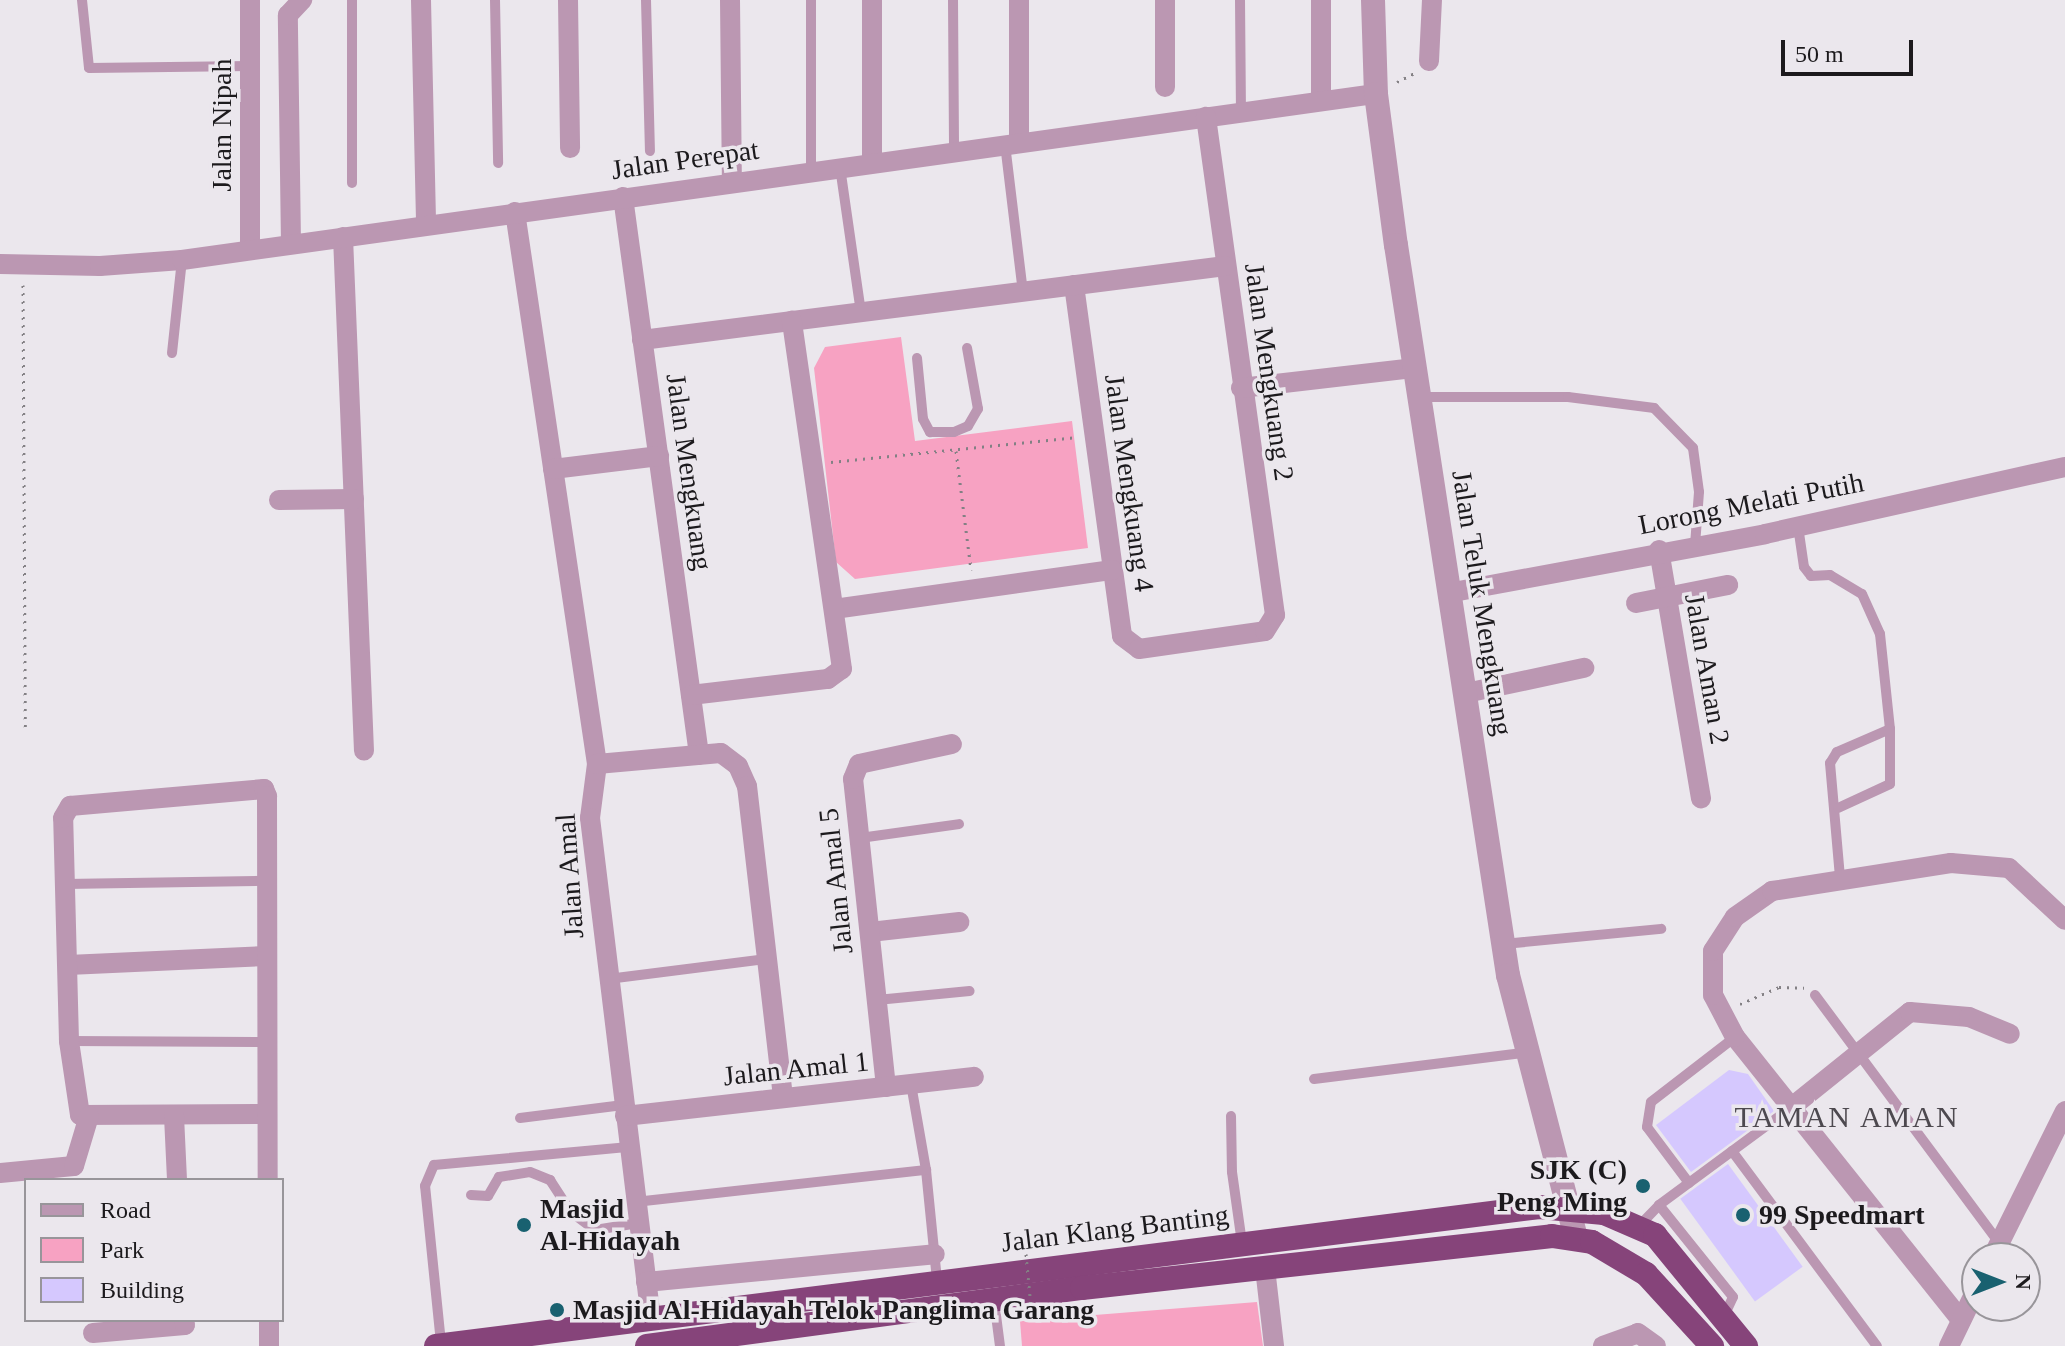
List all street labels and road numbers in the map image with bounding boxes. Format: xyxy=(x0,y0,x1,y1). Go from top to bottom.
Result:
street label: Jalan Nipah xyxy=(205,47,239,203)
street label: Jalan Perepat xyxy=(594,131,776,189)
street label: Jalan Mengkuang 2 xyxy=(1235,245,1303,499)
street label: Jalan Mengkuang xyxy=(656,356,722,588)
street label: Jalan Mengkuang 4 xyxy=(1095,356,1163,610)
street label: Jalan Teluk Mengkuang xyxy=(1441,449,1523,757)
street label: Lorong Melati Putih xyxy=(1623,463,1879,545)
street label: Jalan Aman 2 xyxy=(1675,580,1739,758)
street label: Jalan Amal 5 xyxy=(811,797,861,965)
street label: Jalan Amal xyxy=(548,803,592,949)
street label: Jalan Amal 1 xyxy=(712,1044,880,1094)
street label: Jalan Klang Banting xyxy=(983,1196,1247,1262)

